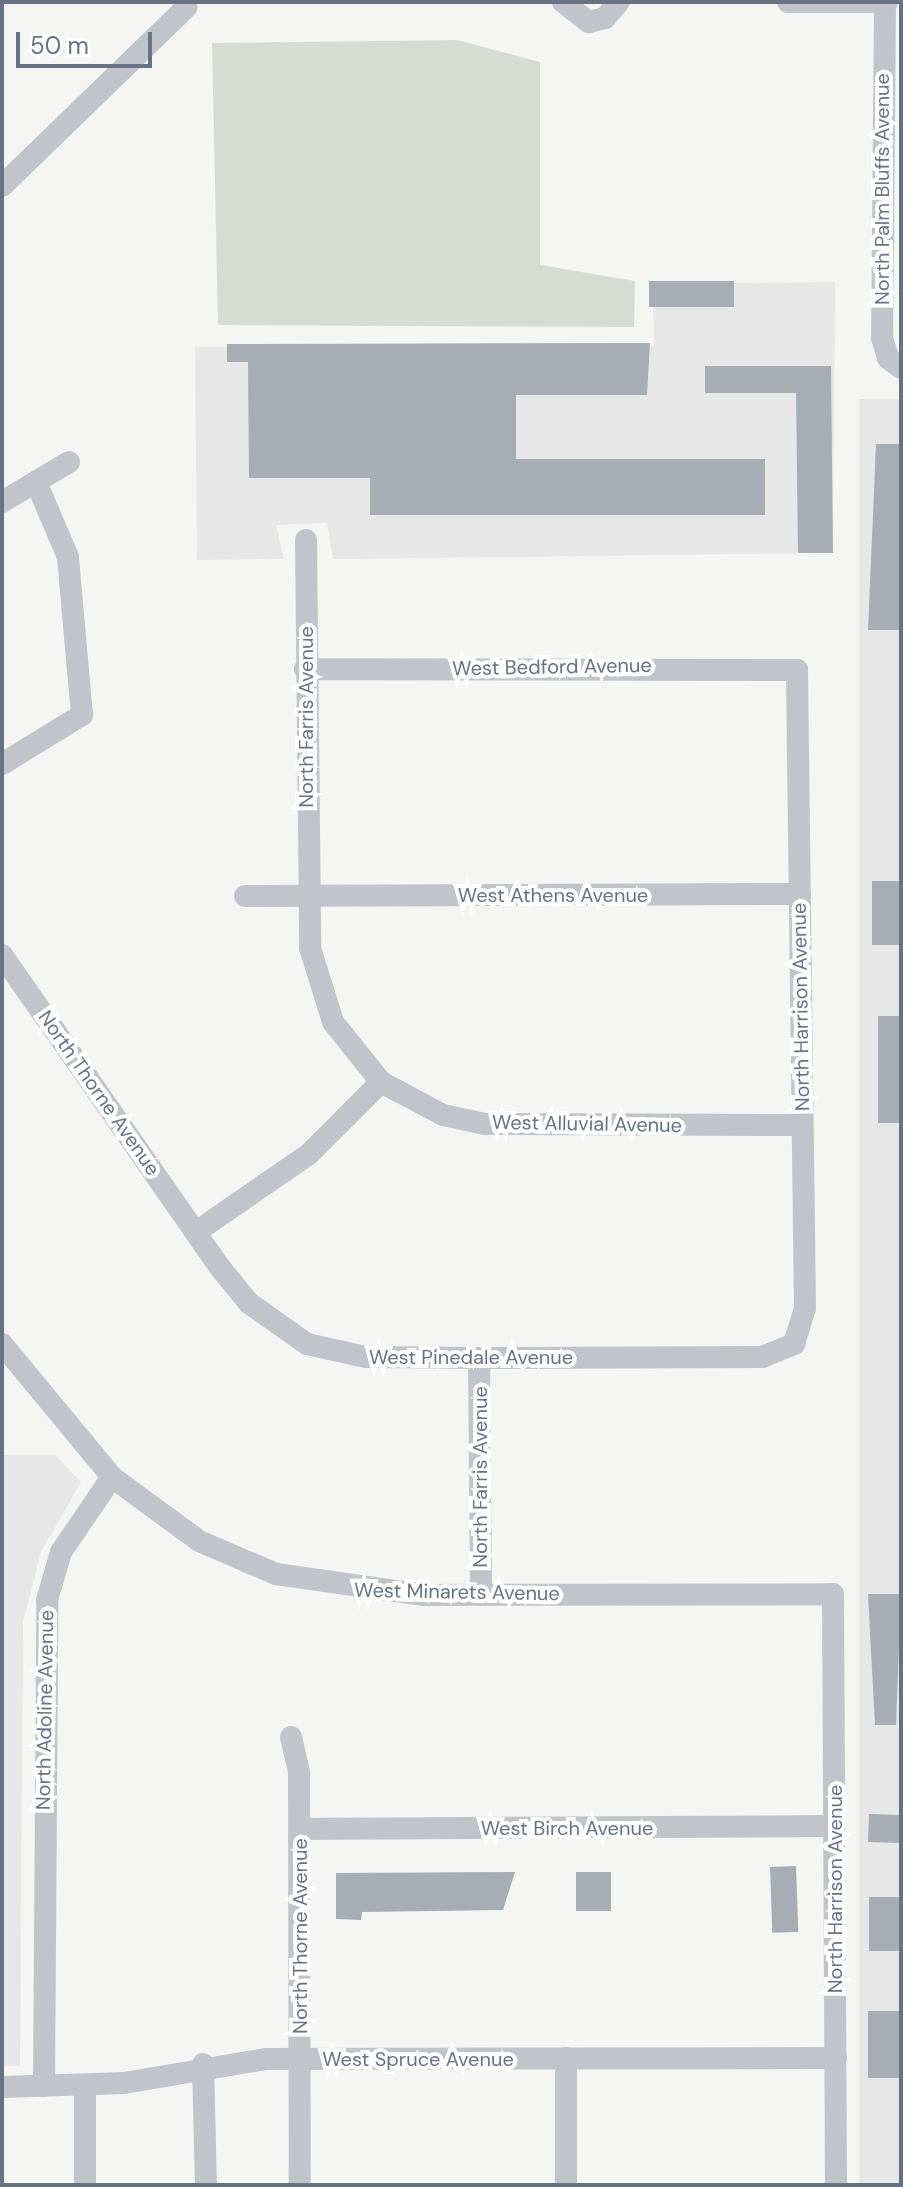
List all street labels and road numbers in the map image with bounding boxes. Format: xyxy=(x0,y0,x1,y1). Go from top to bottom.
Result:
street label: North Palm Bluffs Avenue xyxy=(870,73,894,305)
street label: North Farris Avenue xyxy=(294,626,318,808)
street label: West Bedford Avenue xyxy=(452,653,652,681)
street label: West Athens Avenue xyxy=(458,883,648,907)
street label: North Harrison Avenue xyxy=(787,903,815,1111)
street label: North Thorne Avenue xyxy=(33,1006,165,1180)
street label: West Alluvial Avenue xyxy=(492,1110,682,1138)
street label: West Pinedale Avenue xyxy=(369,1345,573,1369)
street label: North Farris Avenue xyxy=(468,1386,492,1568)
street label: West Minarets Avenue xyxy=(354,1578,560,1606)
street label: North Adoline Avenue xyxy=(31,1610,59,1810)
street label: North Harrison Avenue xyxy=(823,1785,847,1993)
street label: West Birch Avenue xyxy=(481,1816,653,1840)
street label: North Thorne Avenue xyxy=(288,1838,312,2034)
street label: West Spruce Avenue xyxy=(322,2047,514,2071)

